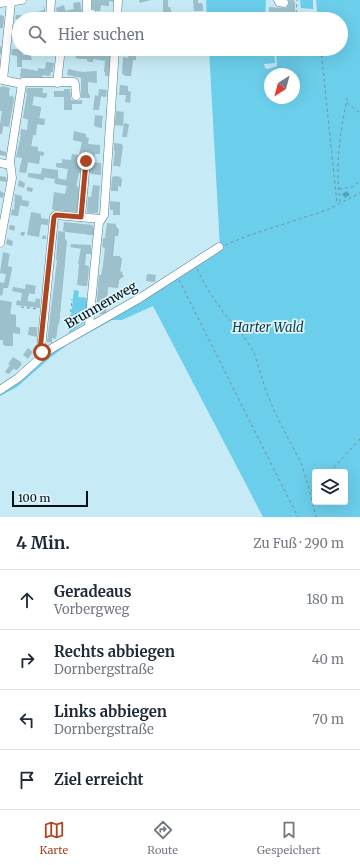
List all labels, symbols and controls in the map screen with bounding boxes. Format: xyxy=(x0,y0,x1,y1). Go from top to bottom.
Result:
search box xyxy=(12,12,348,56)
icon: search xyxy=(26,23,48,45)
text: Hier suchen xyxy=(58,25,145,44)
north arrow xyxy=(264,68,300,104)
route end xyxy=(77,152,95,170)
street label: Brunnenweg xyxy=(62,277,140,333)
park label: Harter Wald xyxy=(231,319,304,336)
route start xyxy=(33,343,51,361)
map controls xyxy=(312,469,348,505)
button: layers xyxy=(312,469,348,505)
scale bar xyxy=(12,489,88,508)
text: 100 m xyxy=(18,491,50,505)
text: 4 Min. xyxy=(16,532,70,554)
text: Zu Fuß · 290 m xyxy=(253,535,344,552)
text: Geradeaus xyxy=(54,582,131,601)
icon: ahead xyxy=(16,589,38,611)
text: 180 m xyxy=(306,591,344,608)
text: Vorbergweg xyxy=(54,601,129,618)
text: Rechts abbiegen xyxy=(54,642,175,661)
icon: right xyxy=(16,649,38,671)
text: 40 m xyxy=(312,651,344,668)
text: Dornbergstraße xyxy=(54,661,154,678)
text: Links abbiegen xyxy=(54,702,167,721)
icon: left xyxy=(16,709,38,731)
text: 70 m xyxy=(313,711,344,728)
text: Dornbergstraße xyxy=(54,721,154,738)
icon: arrive xyxy=(16,769,38,791)
text: Ziel erreicht xyxy=(54,770,144,789)
tab: Karte xyxy=(40,819,68,857)
tab: Route xyxy=(147,819,178,857)
tab: Gespeichert xyxy=(257,819,320,857)

